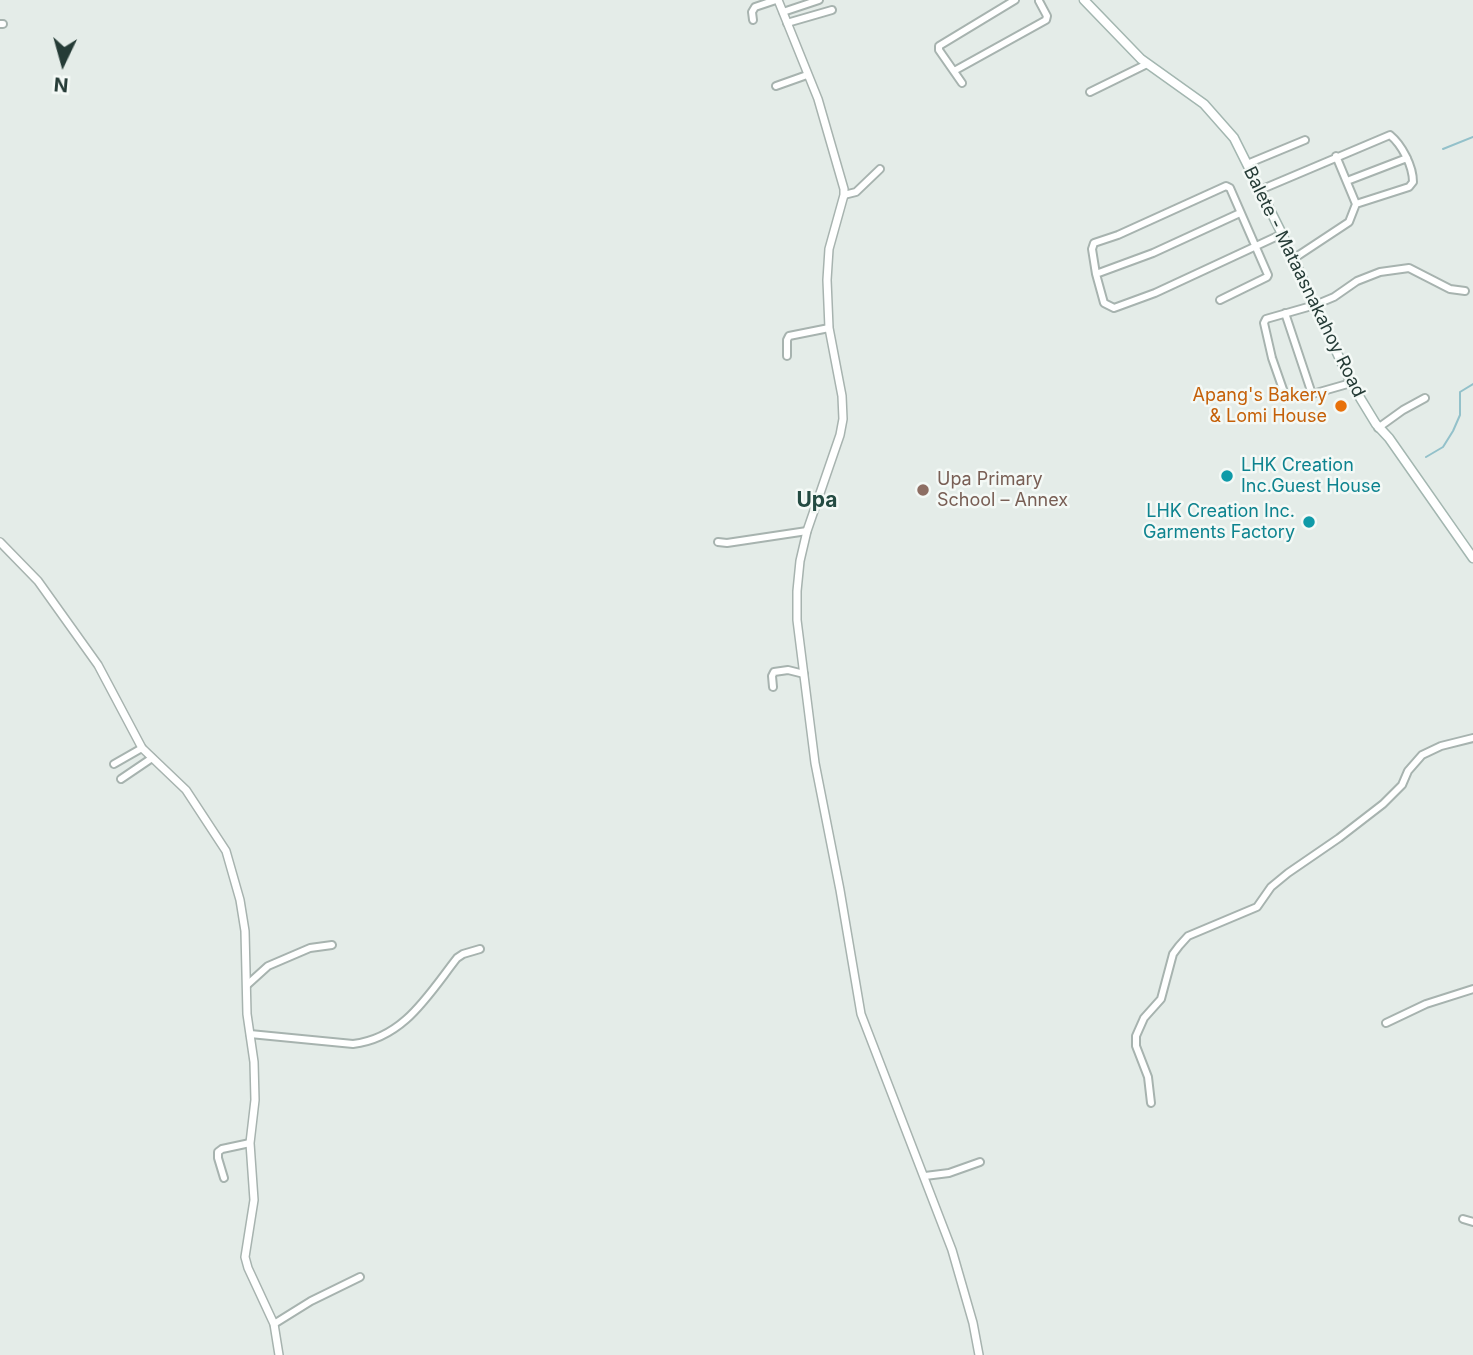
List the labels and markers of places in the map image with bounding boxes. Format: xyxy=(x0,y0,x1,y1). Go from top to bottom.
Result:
place label: Apang's Bakery & Lomi House xyxy=(1193,385,1327,428)
marker: Apang's Bakery & Lomi House xyxy=(1333,398,1349,414)
place label: LHK Creation Inc.Guest House xyxy=(1241,455,1381,498)
marker: LHK Creation Inc.Guest House xyxy=(1219,468,1235,484)
place label: Upa Primary School – Annex xyxy=(937,469,1068,512)
marker: Upa Primary School – Annex xyxy=(915,482,931,498)
place label: LHK Creation Inc. Garments Factory xyxy=(1143,501,1295,544)
marker: LHK Creation Inc. Garments Factory xyxy=(1301,514,1317,530)

